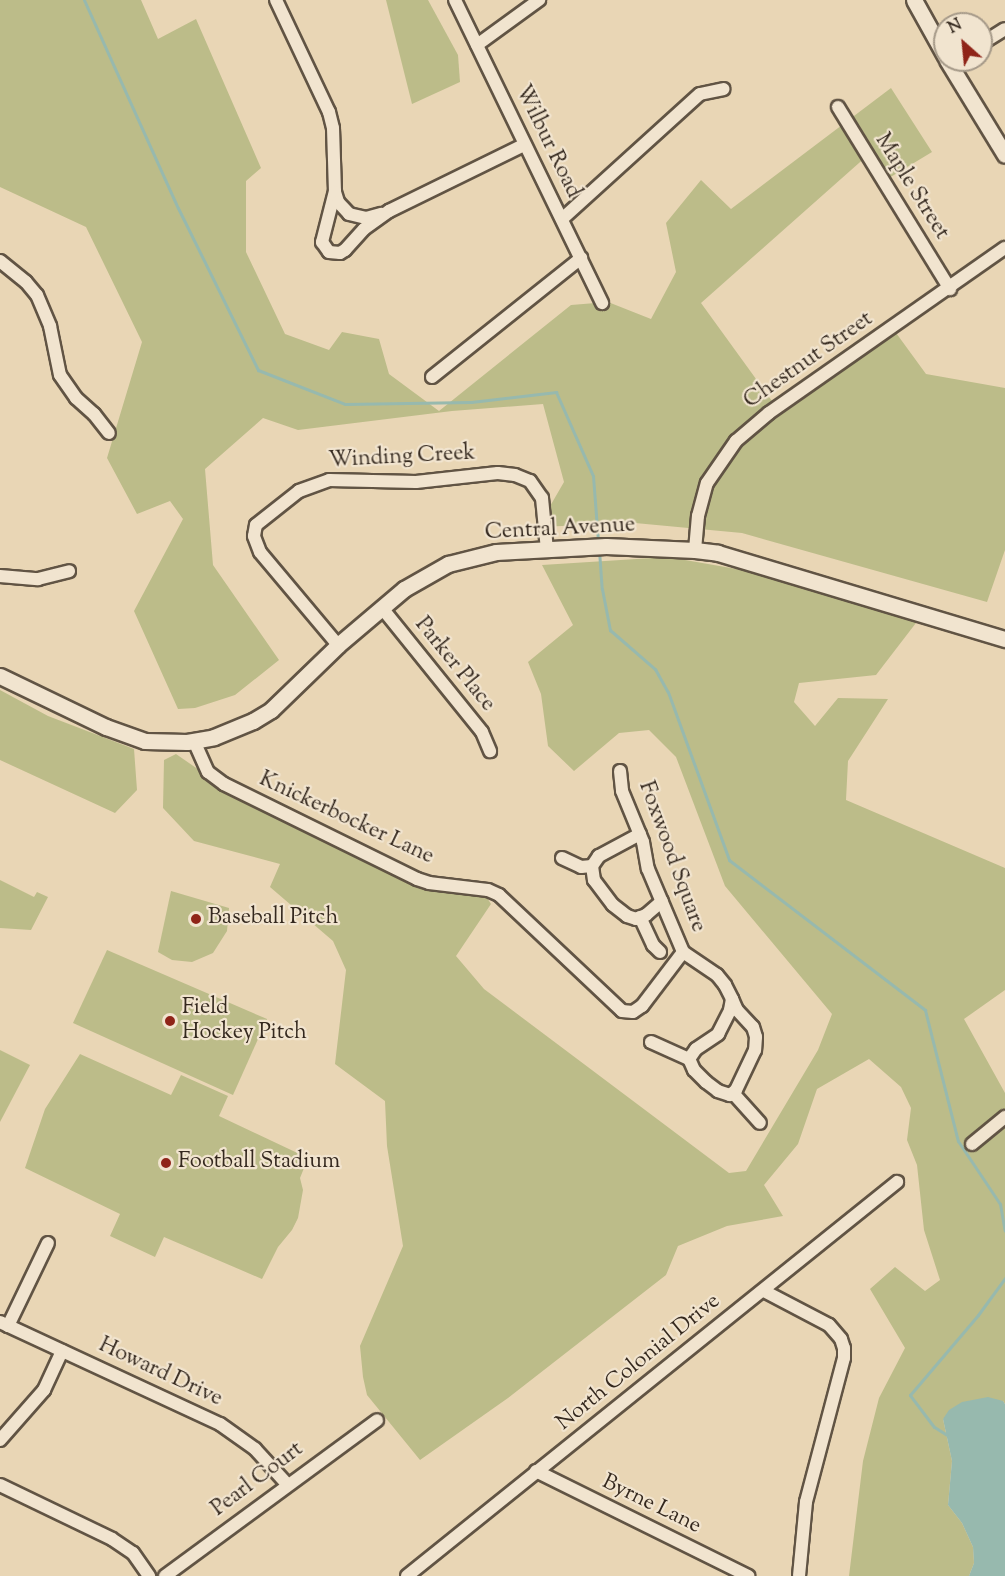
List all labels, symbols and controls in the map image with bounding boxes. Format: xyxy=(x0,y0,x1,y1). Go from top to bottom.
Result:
north arrow xyxy=(933,12,993,72)
text: N xyxy=(945,14,966,40)
street label: Wilbur Road xyxy=(508,81,586,203)
street label: Maple Street xyxy=(868,129,954,245)
street label: Chestnut Street xyxy=(739,307,879,415)
street label: Winding Creek xyxy=(328,441,476,475)
street label: Central Avenue xyxy=(484,513,636,547)
street label: Parker Place xyxy=(408,613,500,717)
street label: Knickerbocker Lane xyxy=(254,767,438,871)
street label: Foxwood Square xyxy=(632,778,710,936)
place label: Baseball Pitch xyxy=(208,906,338,932)
marker: Baseball Pitch xyxy=(189,912,203,926)
place label: Field Hockey Pitch xyxy=(182,995,307,1046)
marker: Field Hockey Pitch xyxy=(163,1014,177,1028)
place label: Football Stadium xyxy=(178,1150,340,1176)
marker: Football Stadium xyxy=(159,1156,173,1170)
street label: North Colonial Drive xyxy=(552,1289,726,1437)
street label: Howard Drive xyxy=(94,1333,226,1413)
street label: Pearl Court xyxy=(207,1437,309,1523)
street label: Byrne Lane xyxy=(597,1470,705,1540)

